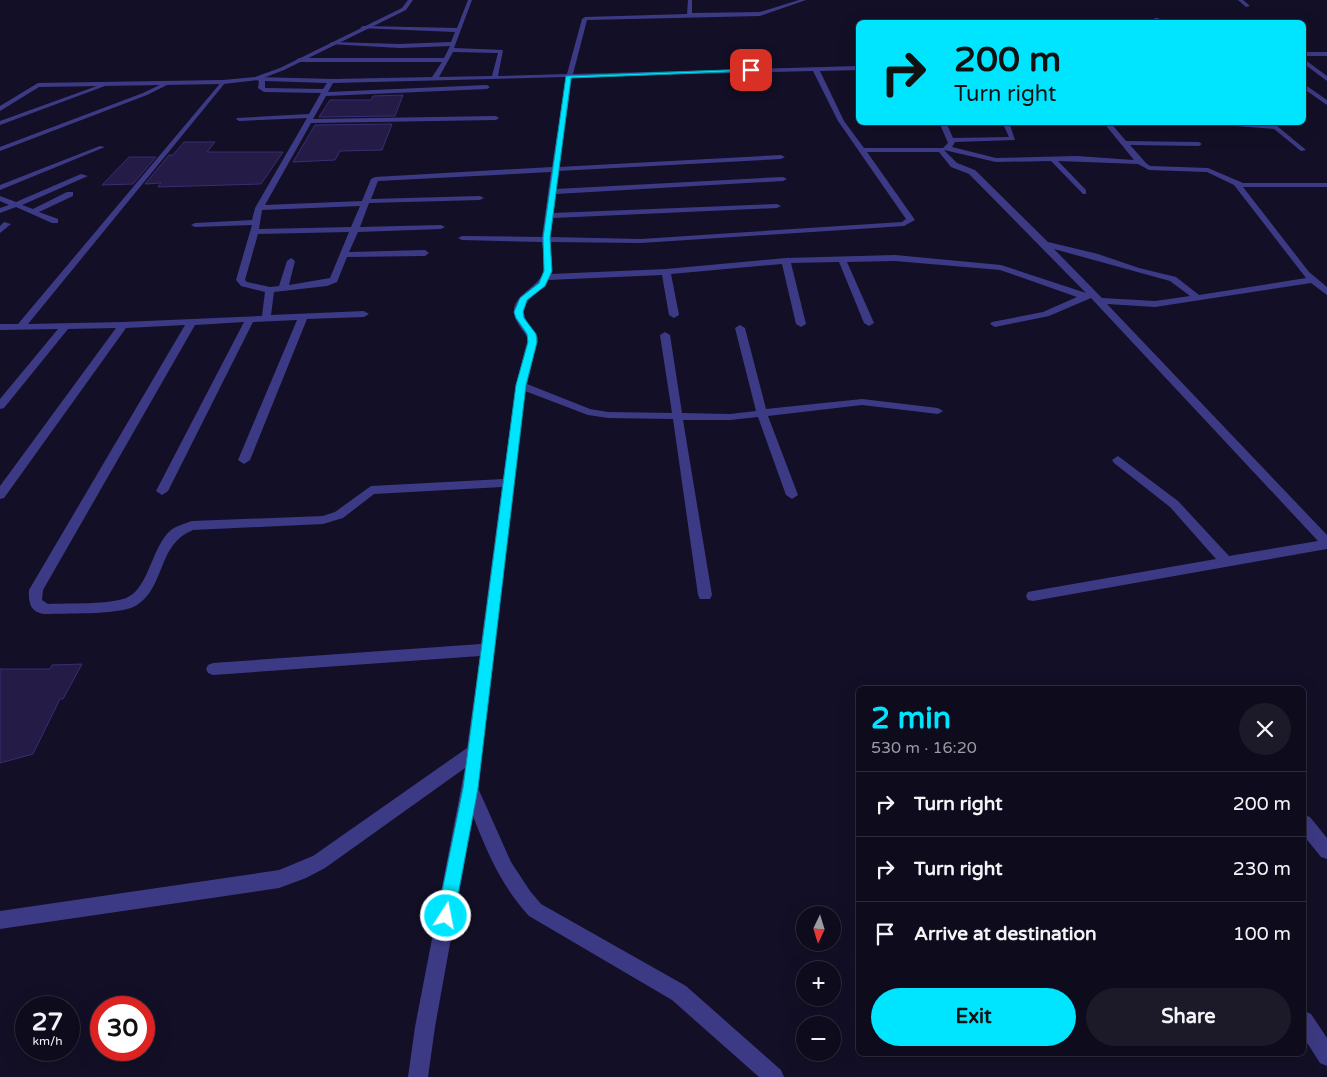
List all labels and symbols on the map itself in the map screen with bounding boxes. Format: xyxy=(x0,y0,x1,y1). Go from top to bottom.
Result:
pin xyxy=(730,49,772,91)
position arrow xyxy=(419,889,471,941)
north arrow xyxy=(796,906,841,951)
speed limit sign: 30 xyxy=(90,996,155,1061)

